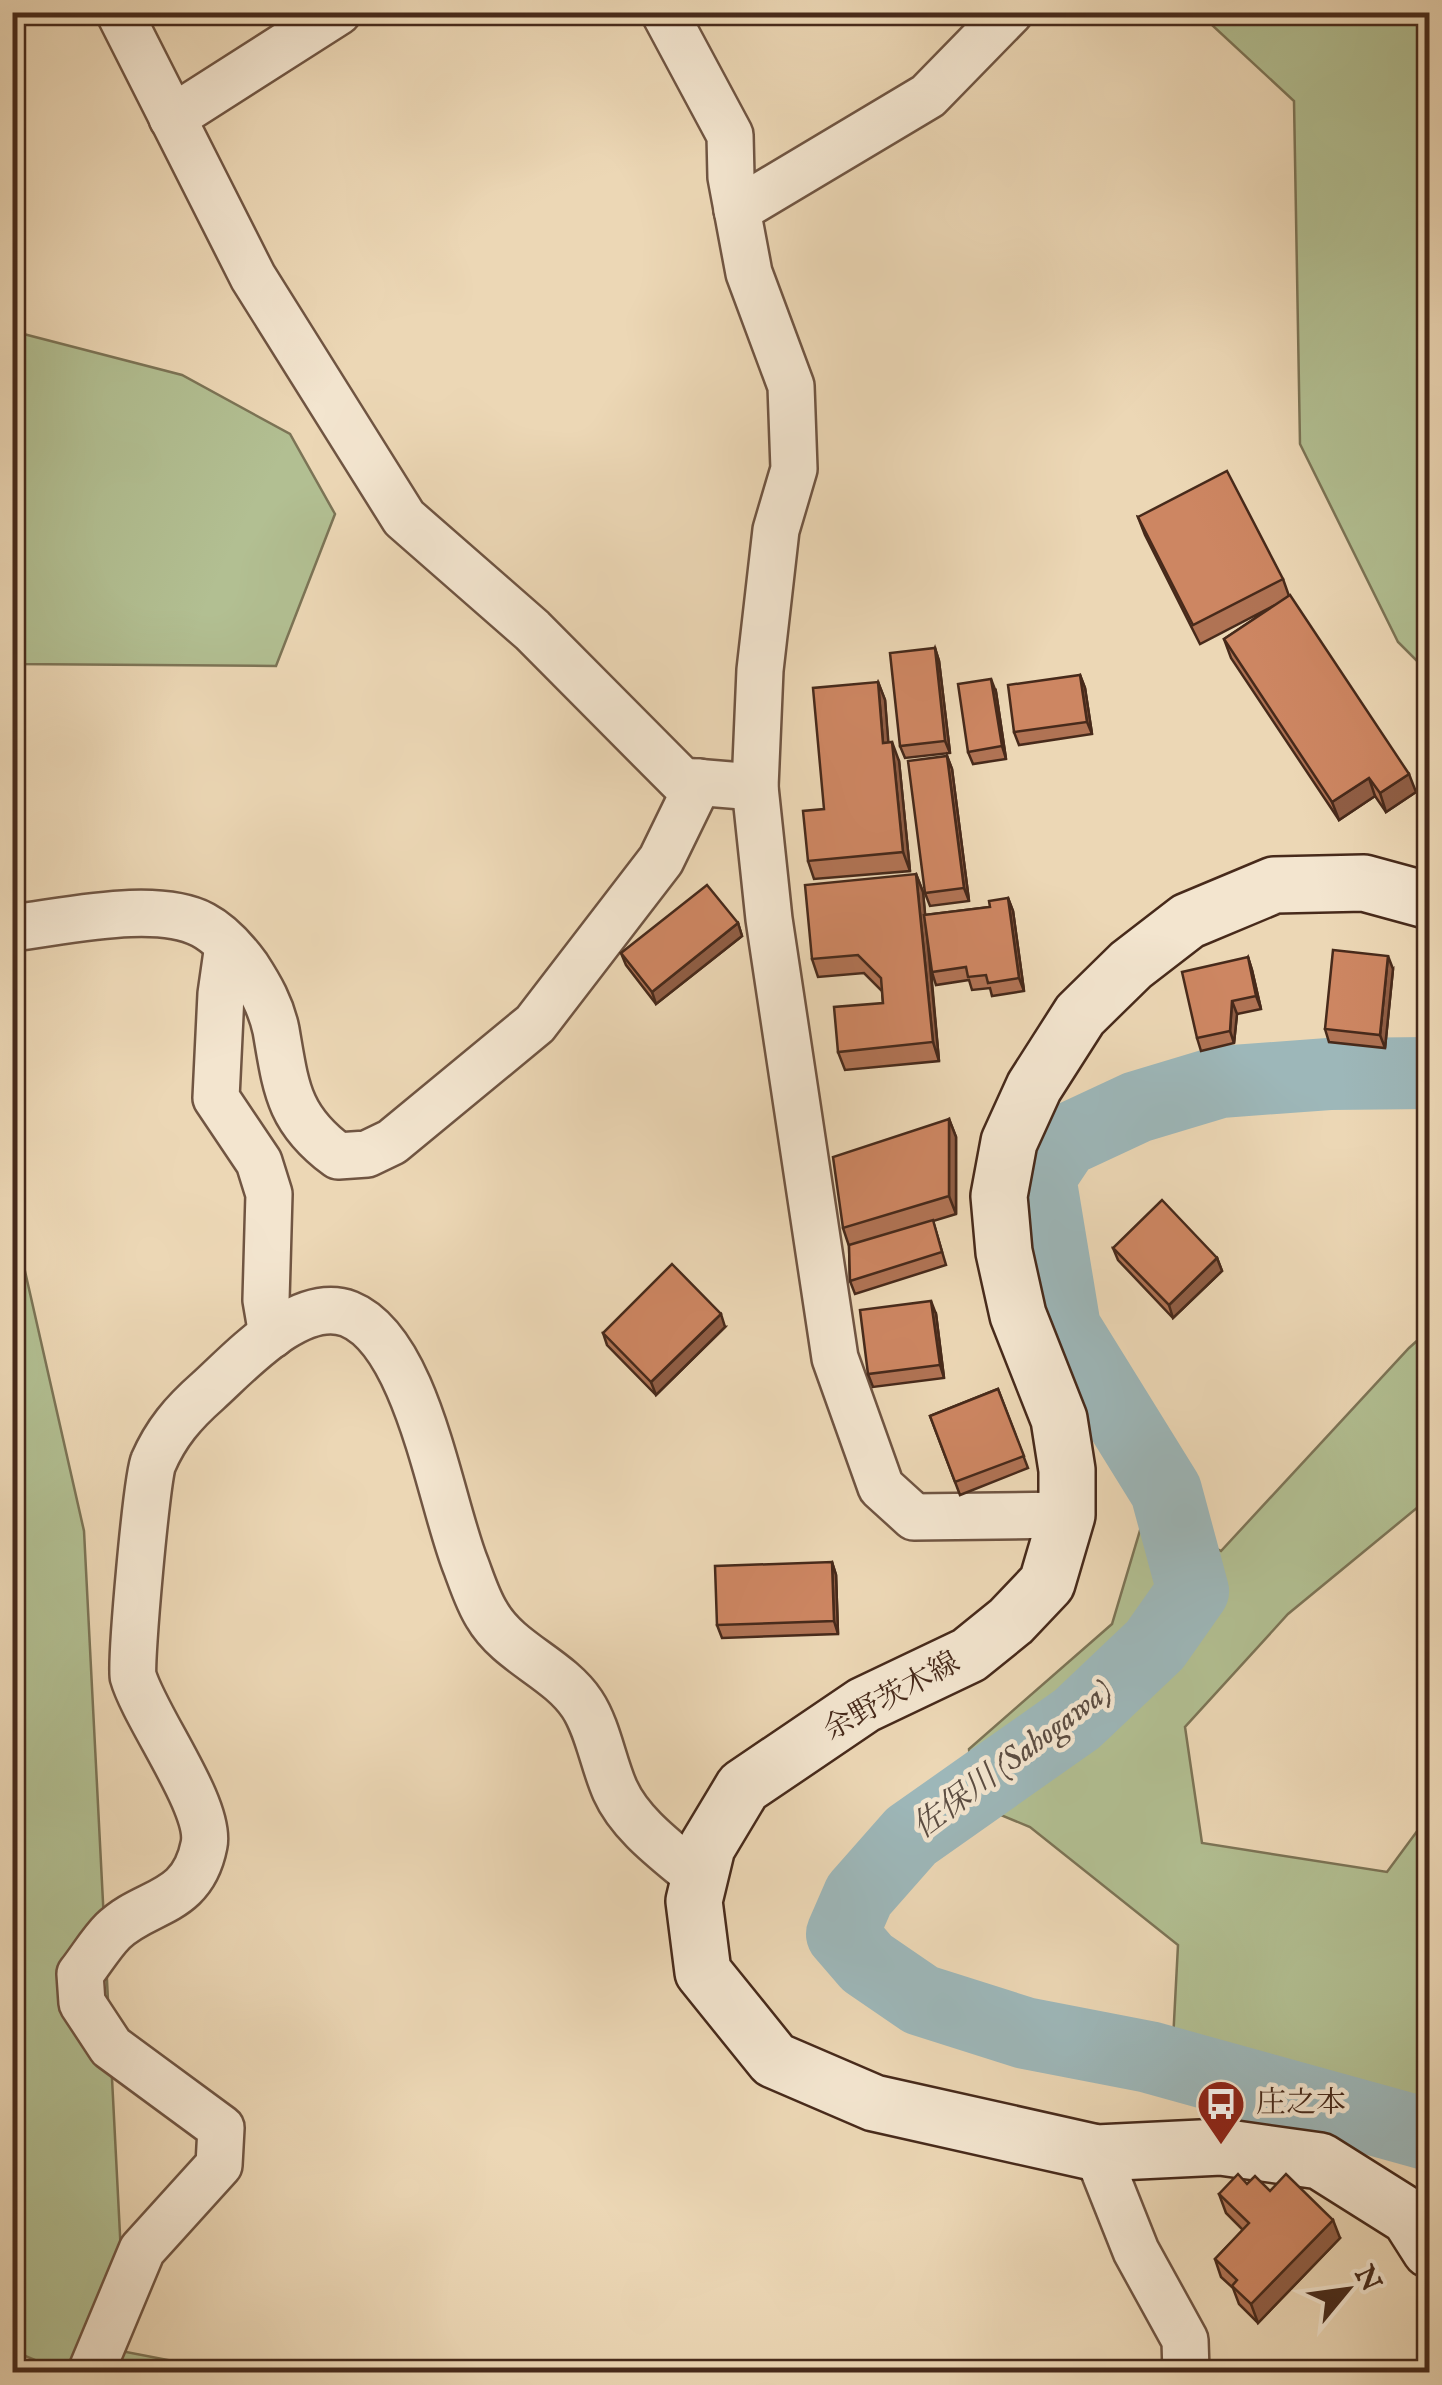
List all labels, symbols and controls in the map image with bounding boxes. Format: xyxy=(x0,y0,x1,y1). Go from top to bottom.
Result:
street label: 余野茨木線 xyxy=(817,1644,967,1750)
water label: 佐保川 (Sahogawa) xyxy=(905,1671,1121,1849)
bus stop icon: 庄之本 xyxy=(1195,2078,1247,2146)
place label: 庄之本 xyxy=(1256,2085,1346,2123)
north arrow xyxy=(1297,2240,1397,2340)
text: N xyxy=(1345,2259,1388,2298)

